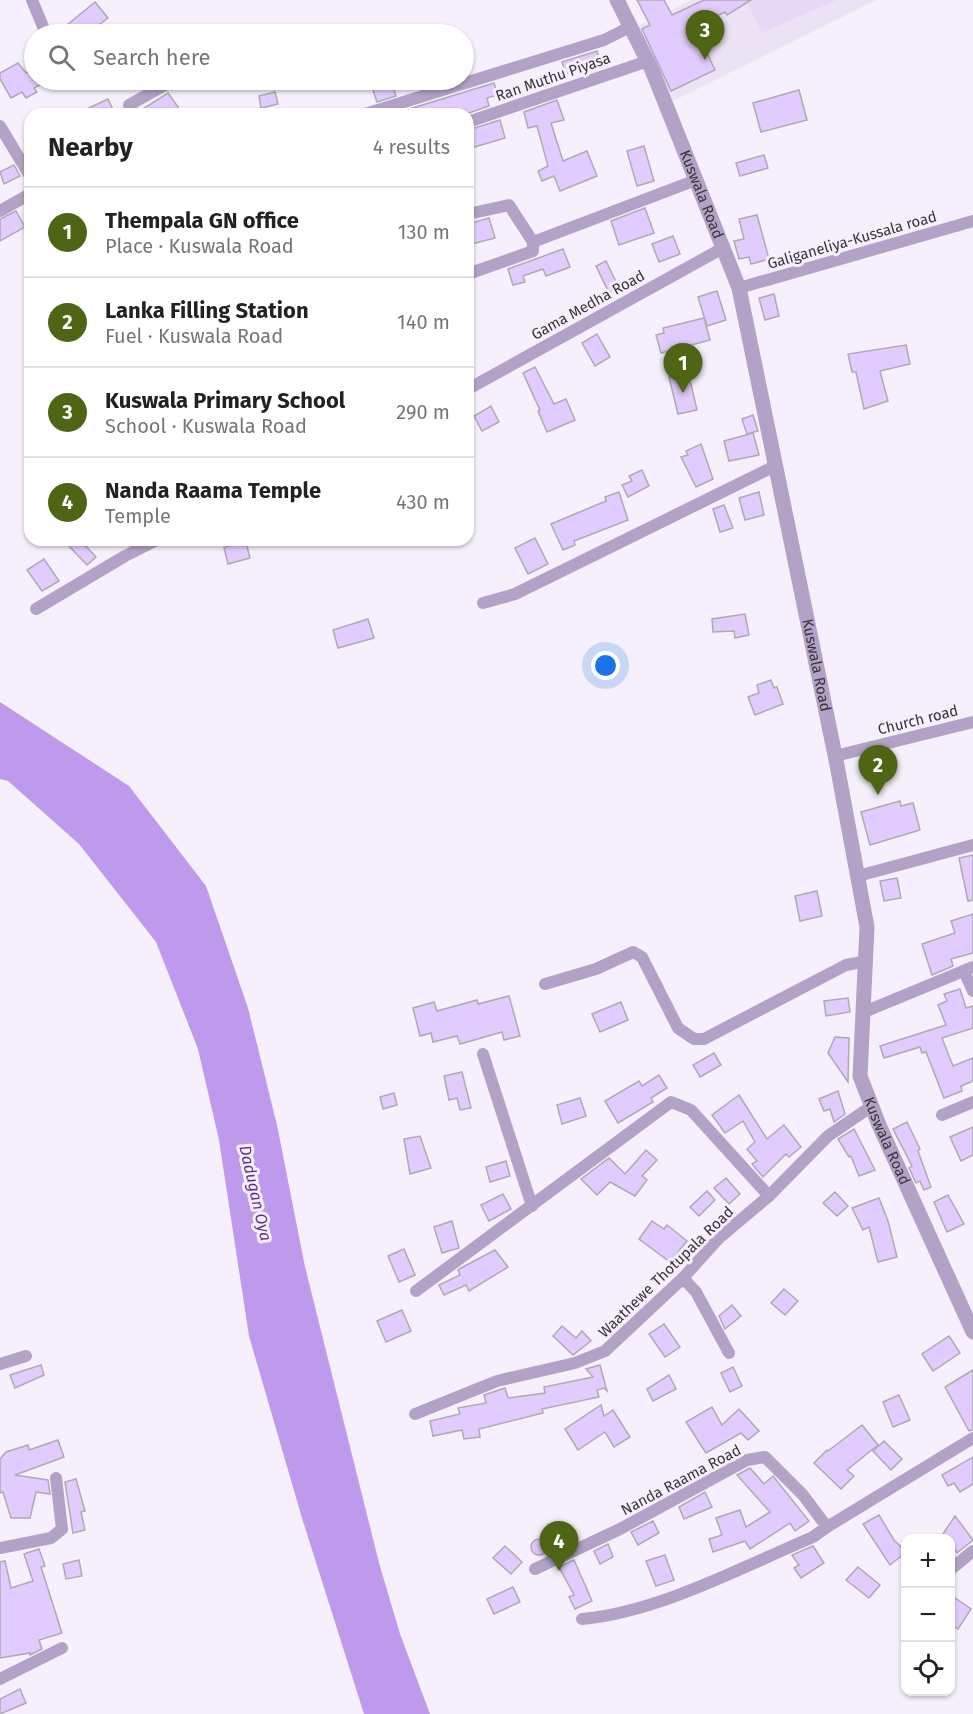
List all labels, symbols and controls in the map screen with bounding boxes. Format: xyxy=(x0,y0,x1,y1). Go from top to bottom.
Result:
pin: 3 xyxy=(686,10,724,60)
search box xyxy=(24,24,474,90)
icon: search xyxy=(45,41,78,74)
text: Search here xyxy=(93,44,211,71)
street label: Ran Muthu Piyasa xyxy=(493,49,613,105)
text: Nearby xyxy=(48,132,133,163)
text: 4 results xyxy=(373,135,450,159)
street label: Kuswala Road xyxy=(676,147,727,241)
text: Thempala GN office xyxy=(105,207,299,234)
street label: Galiganeliya-Kussala road xyxy=(765,207,939,273)
text: 1 xyxy=(63,220,72,244)
text: 130 m xyxy=(398,220,450,244)
text: Place · Kuswala Road xyxy=(105,234,294,258)
street label: Gama Medha Road xyxy=(528,266,648,344)
text: Lanka Filling Station xyxy=(105,297,309,324)
text: 2 xyxy=(62,310,73,334)
text: 140 m xyxy=(397,310,450,334)
text: Fuel · Kuswala Road xyxy=(105,324,283,348)
pin: 1 xyxy=(664,344,702,393)
text: Kuswala Primary School xyxy=(105,387,345,414)
text: 3 xyxy=(62,400,73,424)
text: 290 m xyxy=(396,400,450,424)
text: School · Kuswala Road xyxy=(105,414,307,438)
text: Nanda Raama Temple xyxy=(105,477,321,504)
text: 4 xyxy=(62,490,73,514)
text: 430 m xyxy=(396,490,450,514)
text: Temple xyxy=(105,504,171,528)
street label: Kuswala Road xyxy=(798,617,835,713)
your location xyxy=(591,651,620,680)
street label: Church road xyxy=(876,701,960,739)
pin: 2 xyxy=(858,746,898,795)
street label: Kuswala Road xyxy=(860,1094,914,1188)
water label: Dadugan Oya xyxy=(235,1143,276,1243)
street label: Waathewe Thotupala Road xyxy=(595,1203,737,1341)
street label: Nanda Raama Road xyxy=(618,1441,744,1519)
pin: 4 xyxy=(540,1522,578,1571)
map controls xyxy=(901,1534,955,1696)
button: + xyxy=(901,1534,955,1588)
button: − xyxy=(901,1588,955,1642)
button: locate xyxy=(901,1642,955,1696)

